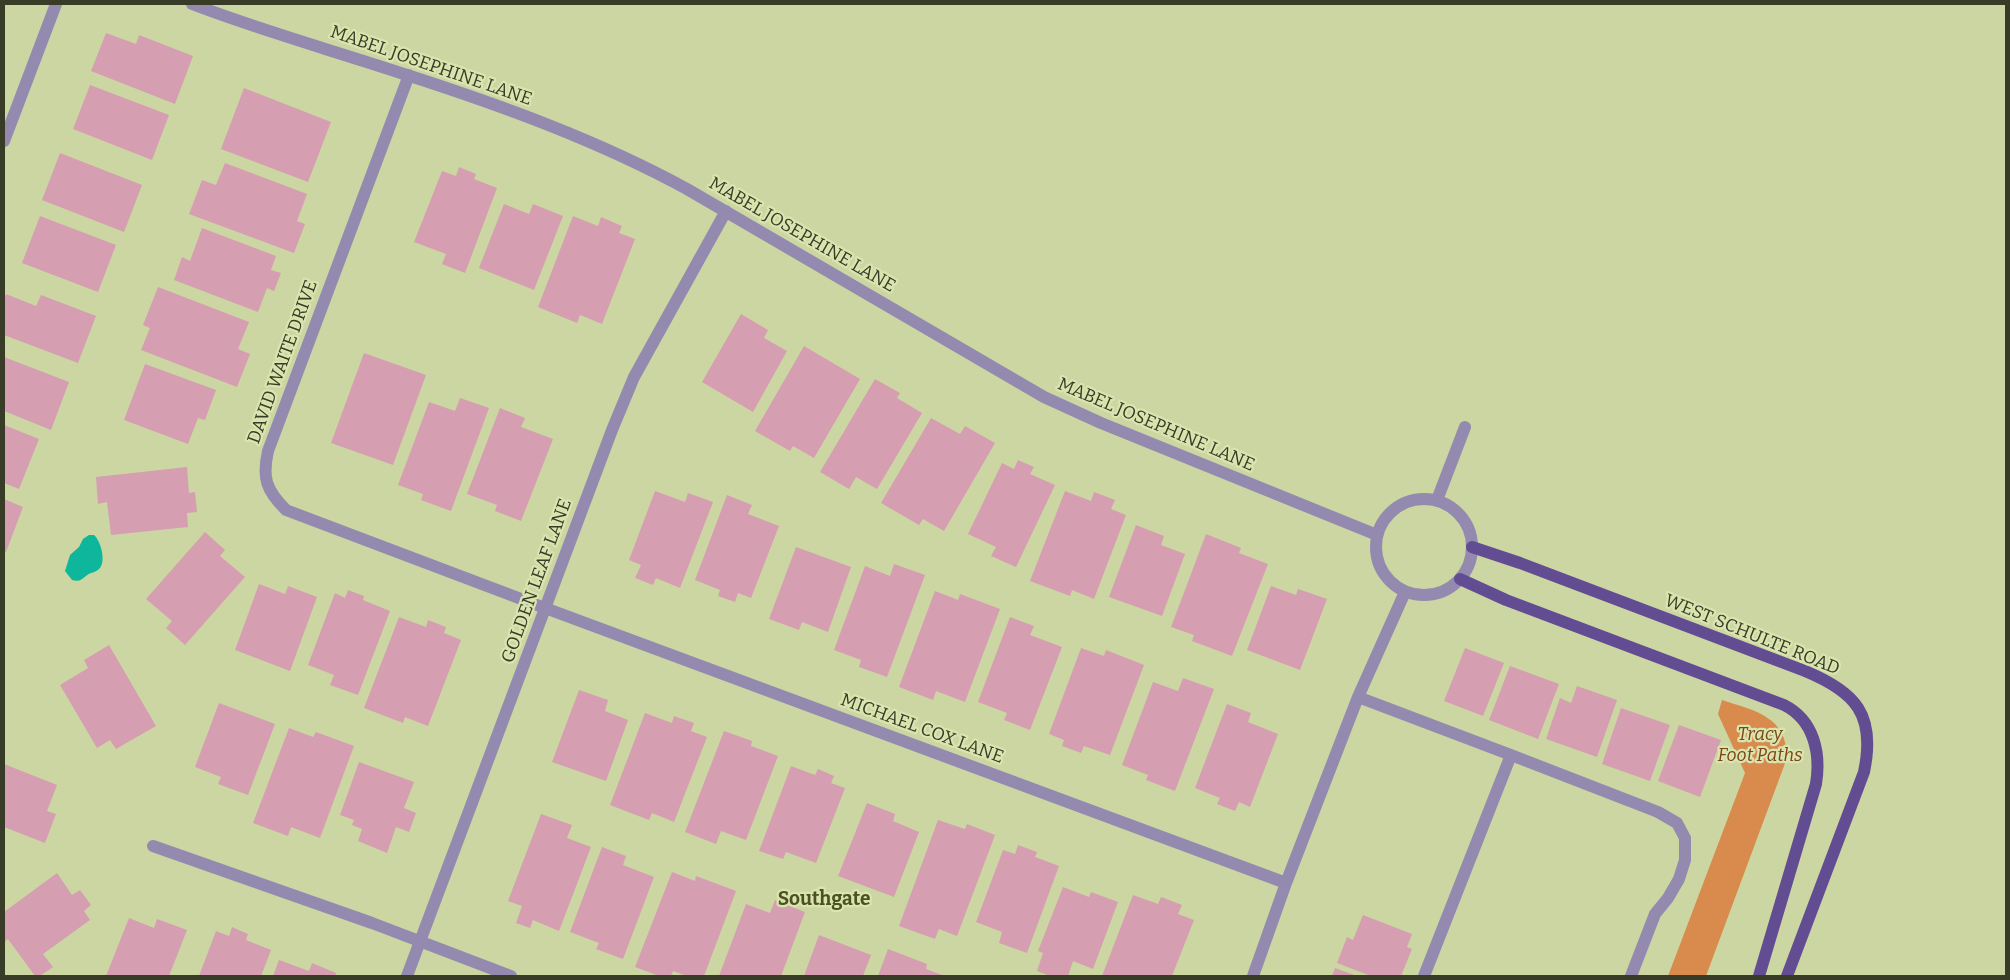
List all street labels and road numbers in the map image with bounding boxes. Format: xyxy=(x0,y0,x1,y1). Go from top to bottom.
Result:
street label: MABEL JOSEPHINE LANE xyxy=(327,21,535,111)
street label: MABEL JOSEPHINE LANE xyxy=(705,173,899,297)
street label: DAVID WAITE DRIVE xyxy=(243,277,323,447)
street label: MABEL JOSEPHINE LANE xyxy=(1054,374,1258,476)
street label: GOLDEN LEAF LANE xyxy=(497,496,577,666)
street label: WEST SCHULTE ROAD xyxy=(1661,590,1843,680)
street label: MICHAEL COX LANE xyxy=(838,689,1006,769)

